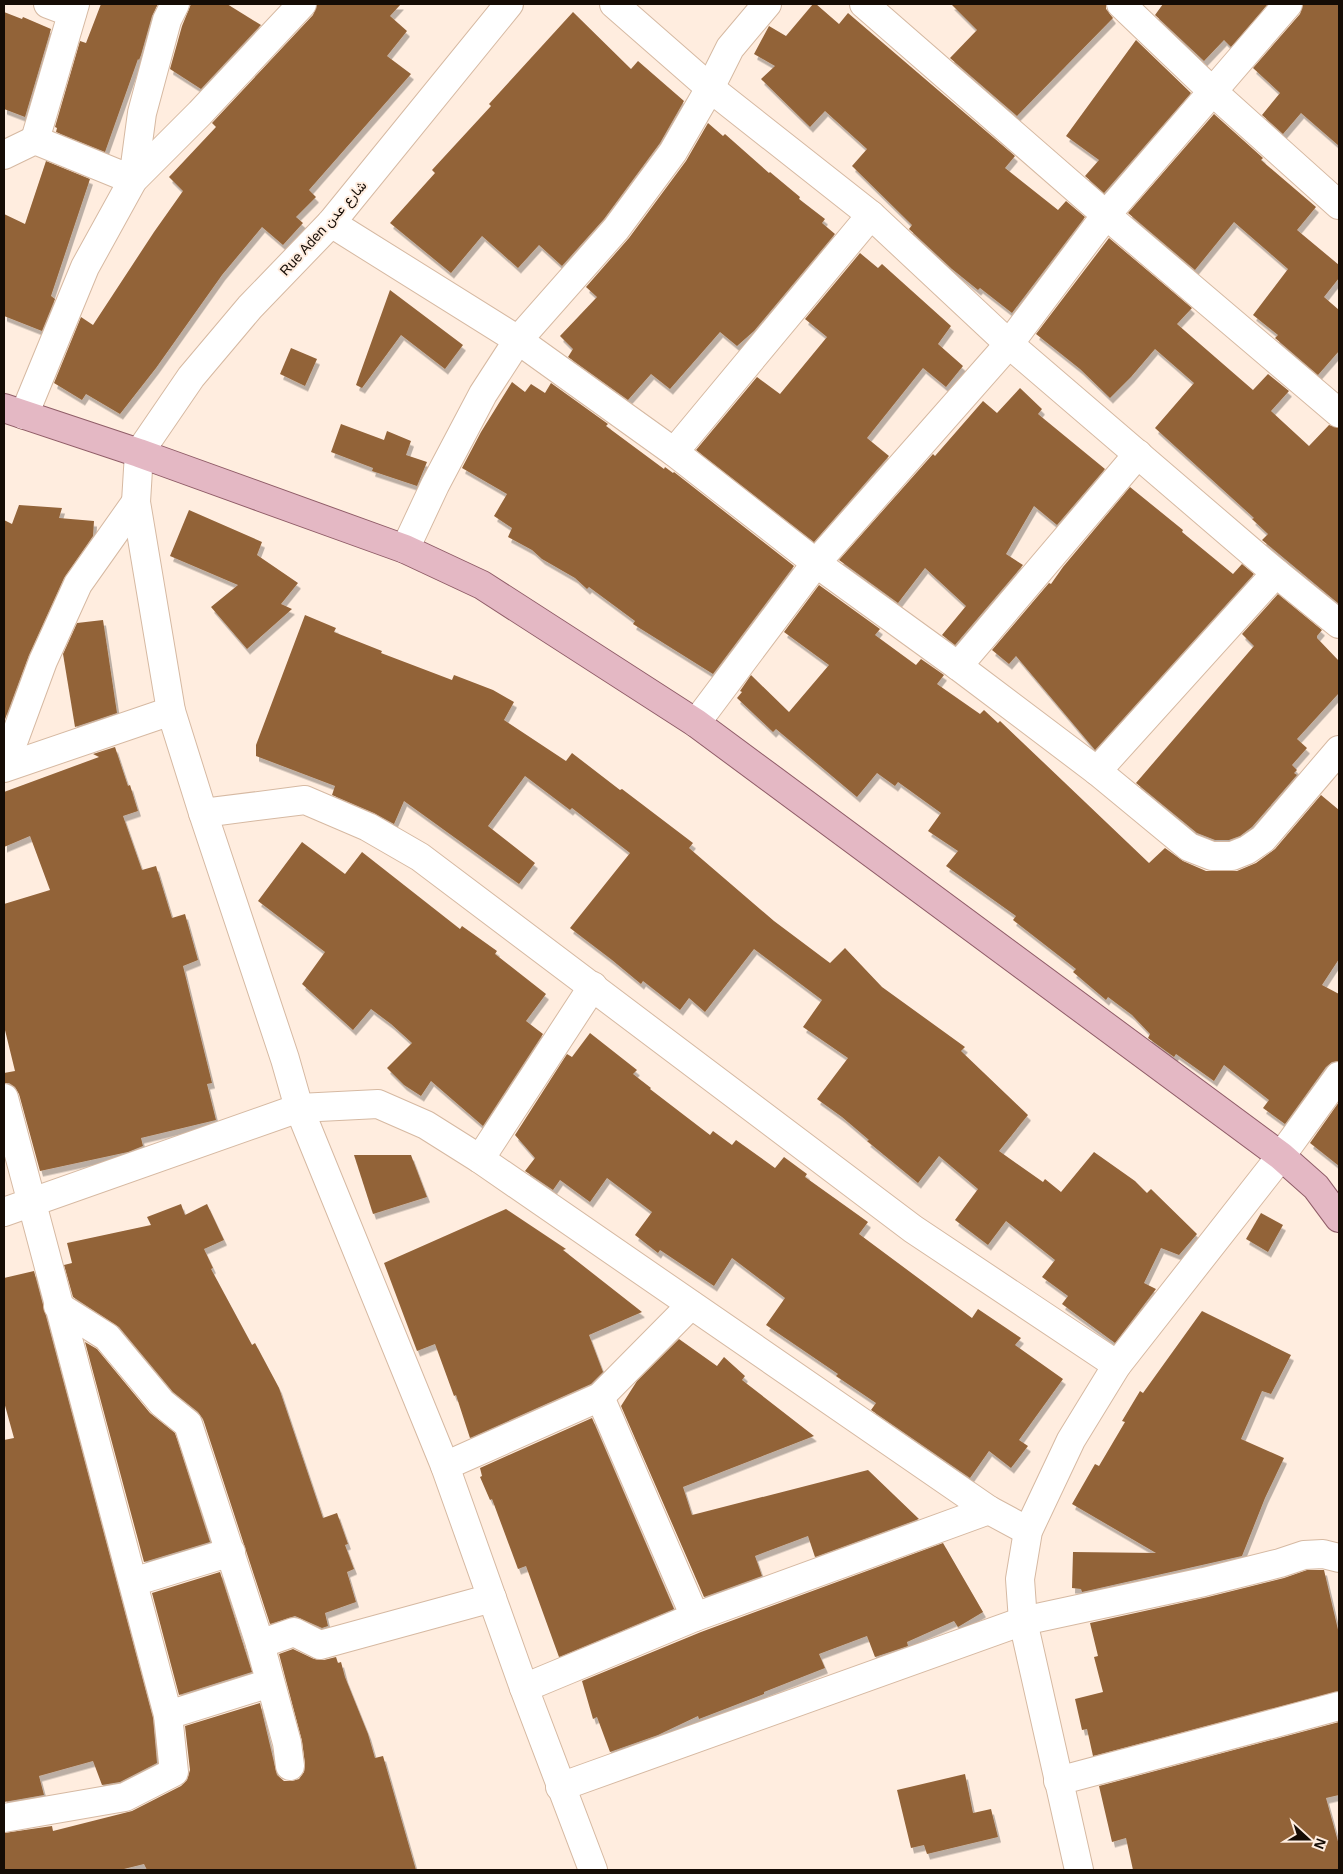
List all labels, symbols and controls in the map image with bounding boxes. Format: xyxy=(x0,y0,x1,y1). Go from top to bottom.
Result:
street label: Rue Aden شارع عدن xyxy=(276,177,372,281)
north arrow xyxy=(1283,1814,1333,1864)
text: N xyxy=(1311,1836,1329,1851)

